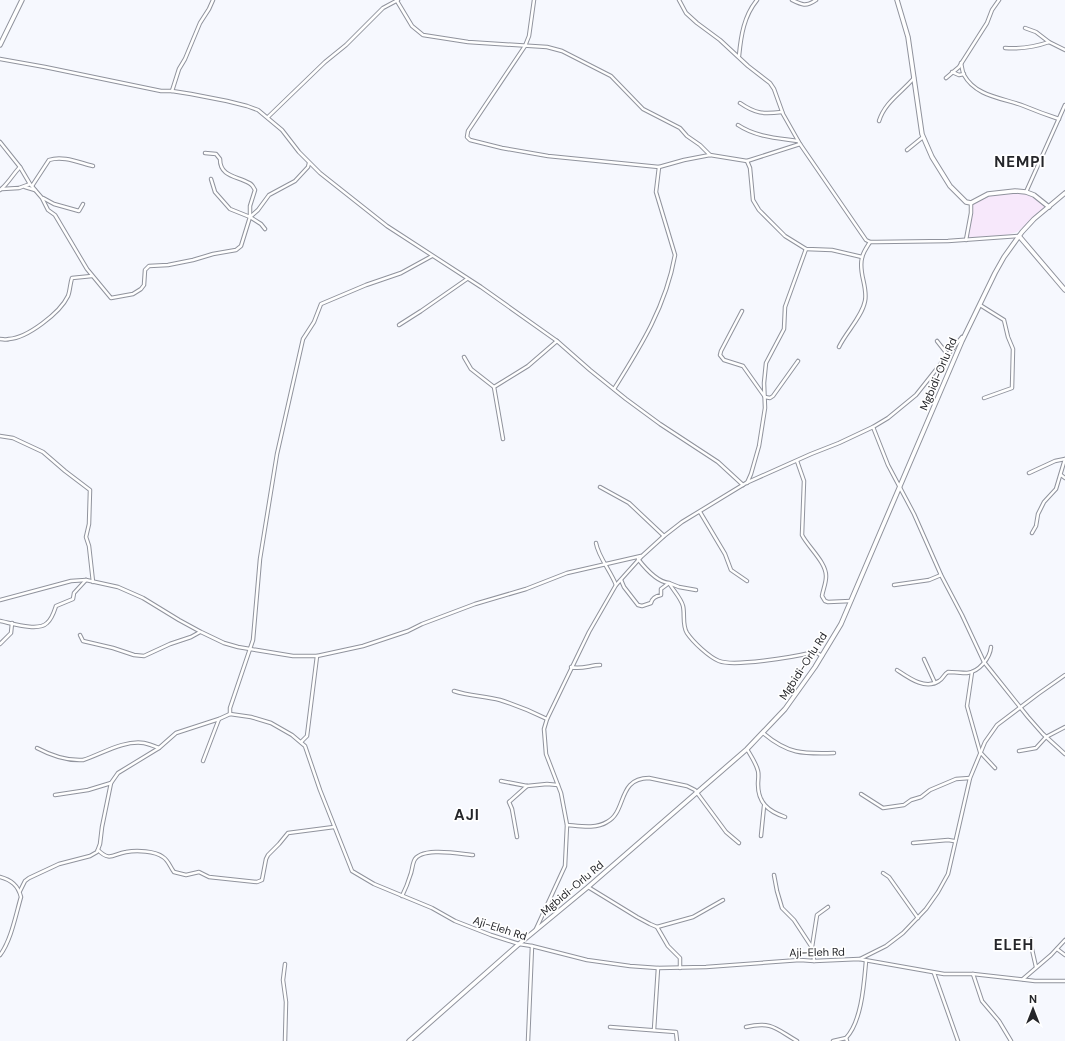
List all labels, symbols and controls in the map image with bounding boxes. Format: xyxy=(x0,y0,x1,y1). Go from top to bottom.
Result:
district label: NEMPI xyxy=(994,152,1046,172)
street label: Mgbidi-Orlu Rd xyxy=(916,335,960,413)
street label: Mgbidi-Orlu Rd xyxy=(776,629,830,702)
district label: AJI xyxy=(454,805,480,825)
street label: Mgbidi-Orlu Rd xyxy=(538,858,606,918)
street label: Aji-Eleh Rd xyxy=(471,913,529,943)
district label: ELEH xyxy=(994,935,1034,955)
street label: Aji-Eleh Rd xyxy=(789,945,845,959)
north arrow xyxy=(1013,989,1053,1029)
text: N xyxy=(1029,992,1037,1006)

